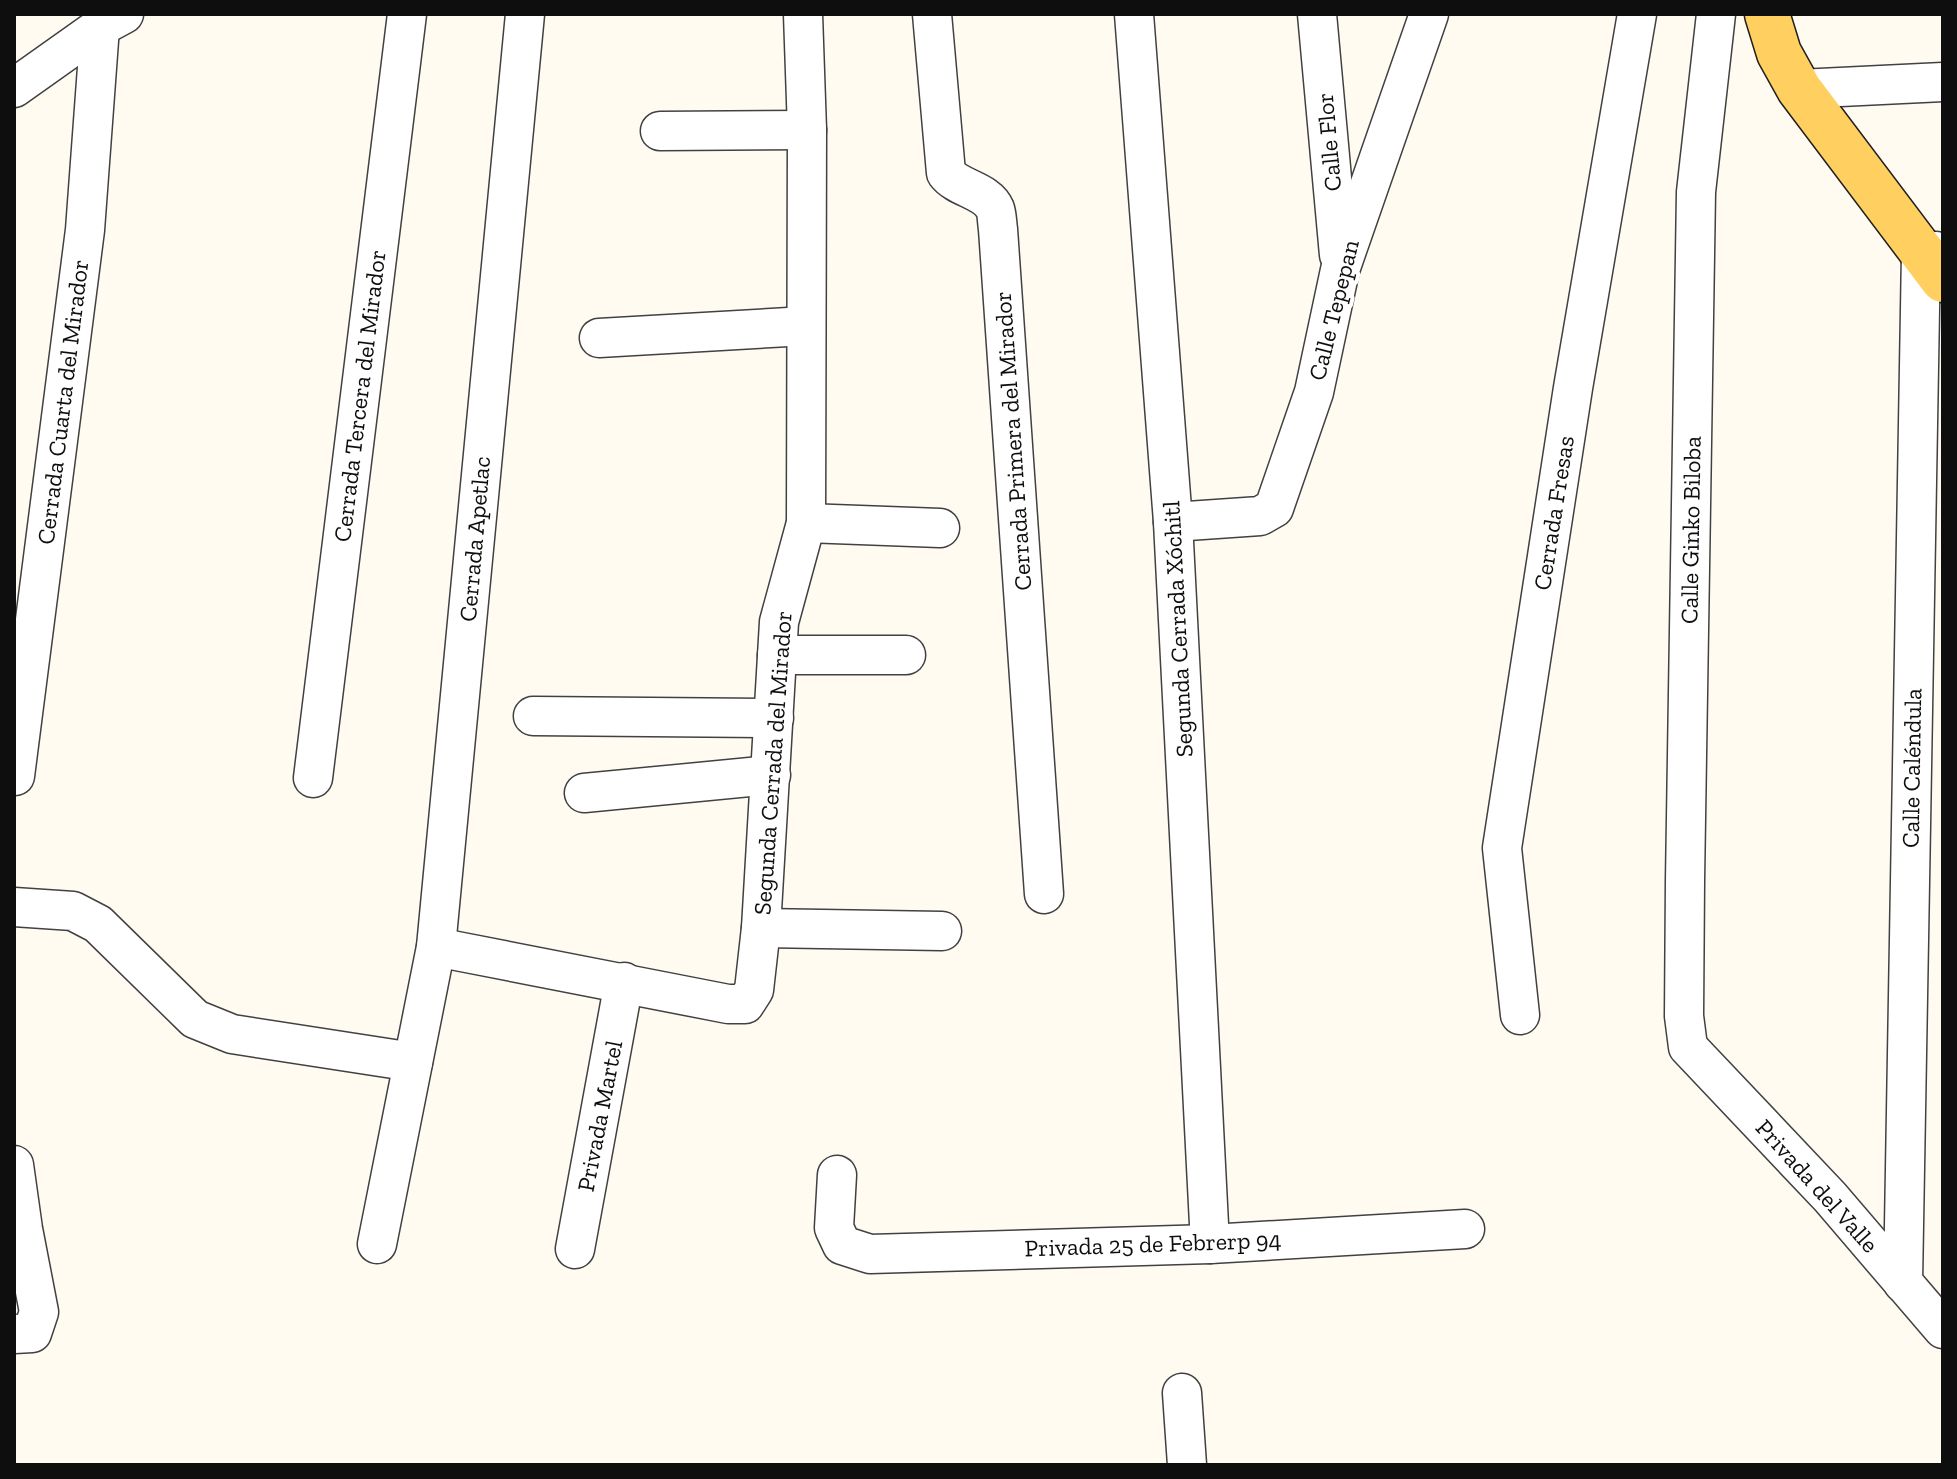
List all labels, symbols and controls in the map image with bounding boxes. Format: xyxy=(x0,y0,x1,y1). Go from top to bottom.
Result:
street label: Calle Flor xyxy=(1310,92,1347,193)
street label: Calle Tepepan xyxy=(1302,236,1365,383)
street label: Cerrada Tercera del Mirador xyxy=(327,248,392,544)
street label: Cerrada Cuarta del Mirador xyxy=(31,258,94,546)
street label: Cerrada Primera del Mirador xyxy=(988,290,1037,592)
street label: Cerrada Fresas xyxy=(1527,434,1580,592)
street label: Calle Ginko Biloba xyxy=(1674,435,1707,624)
street label: Cerrada Apetlac xyxy=(453,455,496,623)
street label: Segunda Cerrada Xóchitl xyxy=(1156,500,1199,758)
street label: Segunda Cerrada del Mirador xyxy=(747,610,798,916)
street label: Calle Caléndula xyxy=(1896,687,1927,848)
street label: Privada Martel xyxy=(571,1038,628,1194)
street label: Privada del Valle xyxy=(1750,1113,1885,1258)
street label: Privada 25 de Febrerp 94 xyxy=(1024,1225,1282,1262)

